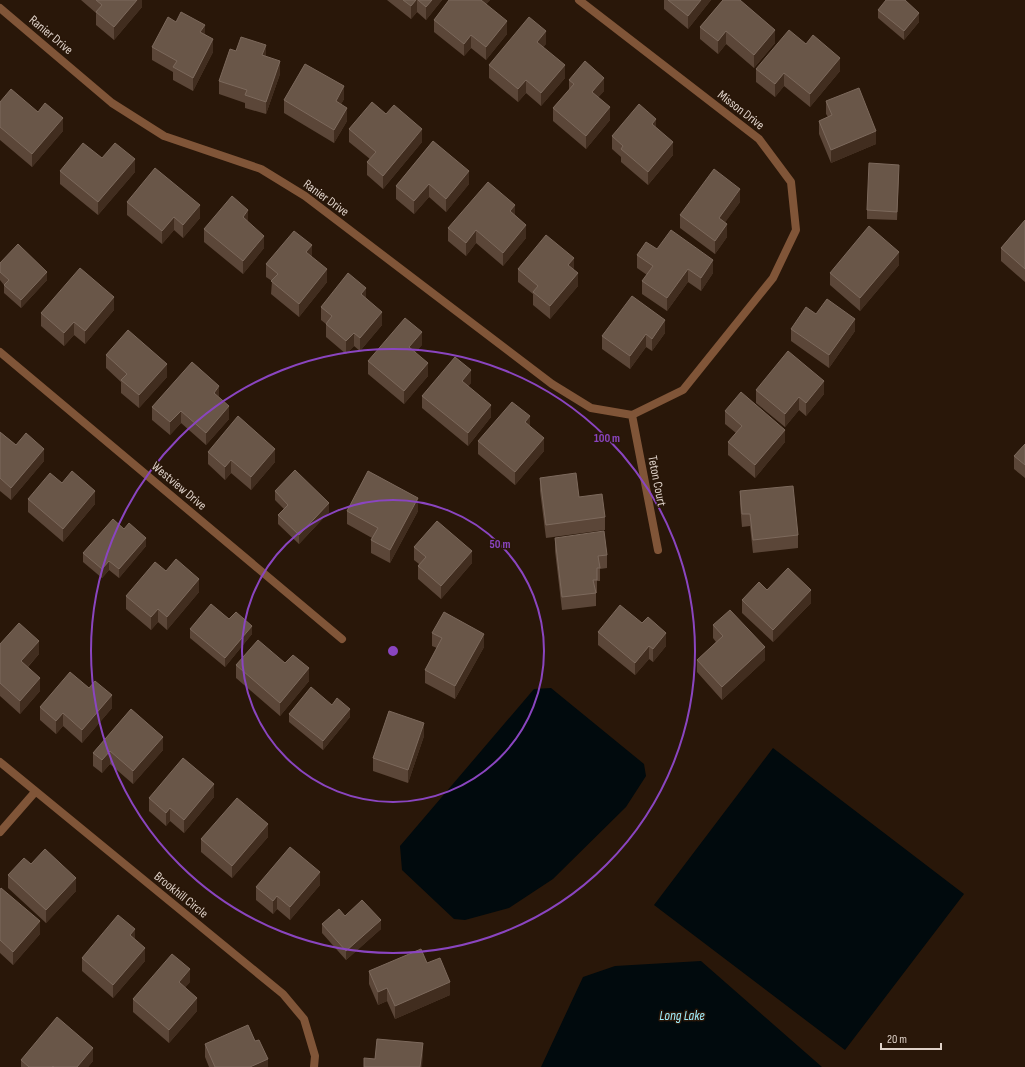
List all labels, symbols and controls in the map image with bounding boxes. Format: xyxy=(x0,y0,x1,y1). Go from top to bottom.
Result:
street label: Ranier Drive xyxy=(26,12,76,58)
street label: Misson Drive xyxy=(714,87,768,133)
street label: Ranier Drive xyxy=(300,176,352,220)
text: 100 m xyxy=(594,431,620,446)
street label: Teton Court xyxy=(644,454,670,508)
street label: Westview Drive xyxy=(148,458,210,514)
text: 50 m xyxy=(490,537,510,552)
centre of rings xyxy=(386,644,400,658)
street label: Brookhill Circle xyxy=(151,868,211,922)
water label: Long Lake xyxy=(659,1007,705,1024)
scale bar xyxy=(881,1025,941,1051)
text: 20 m xyxy=(887,1032,907,1047)

